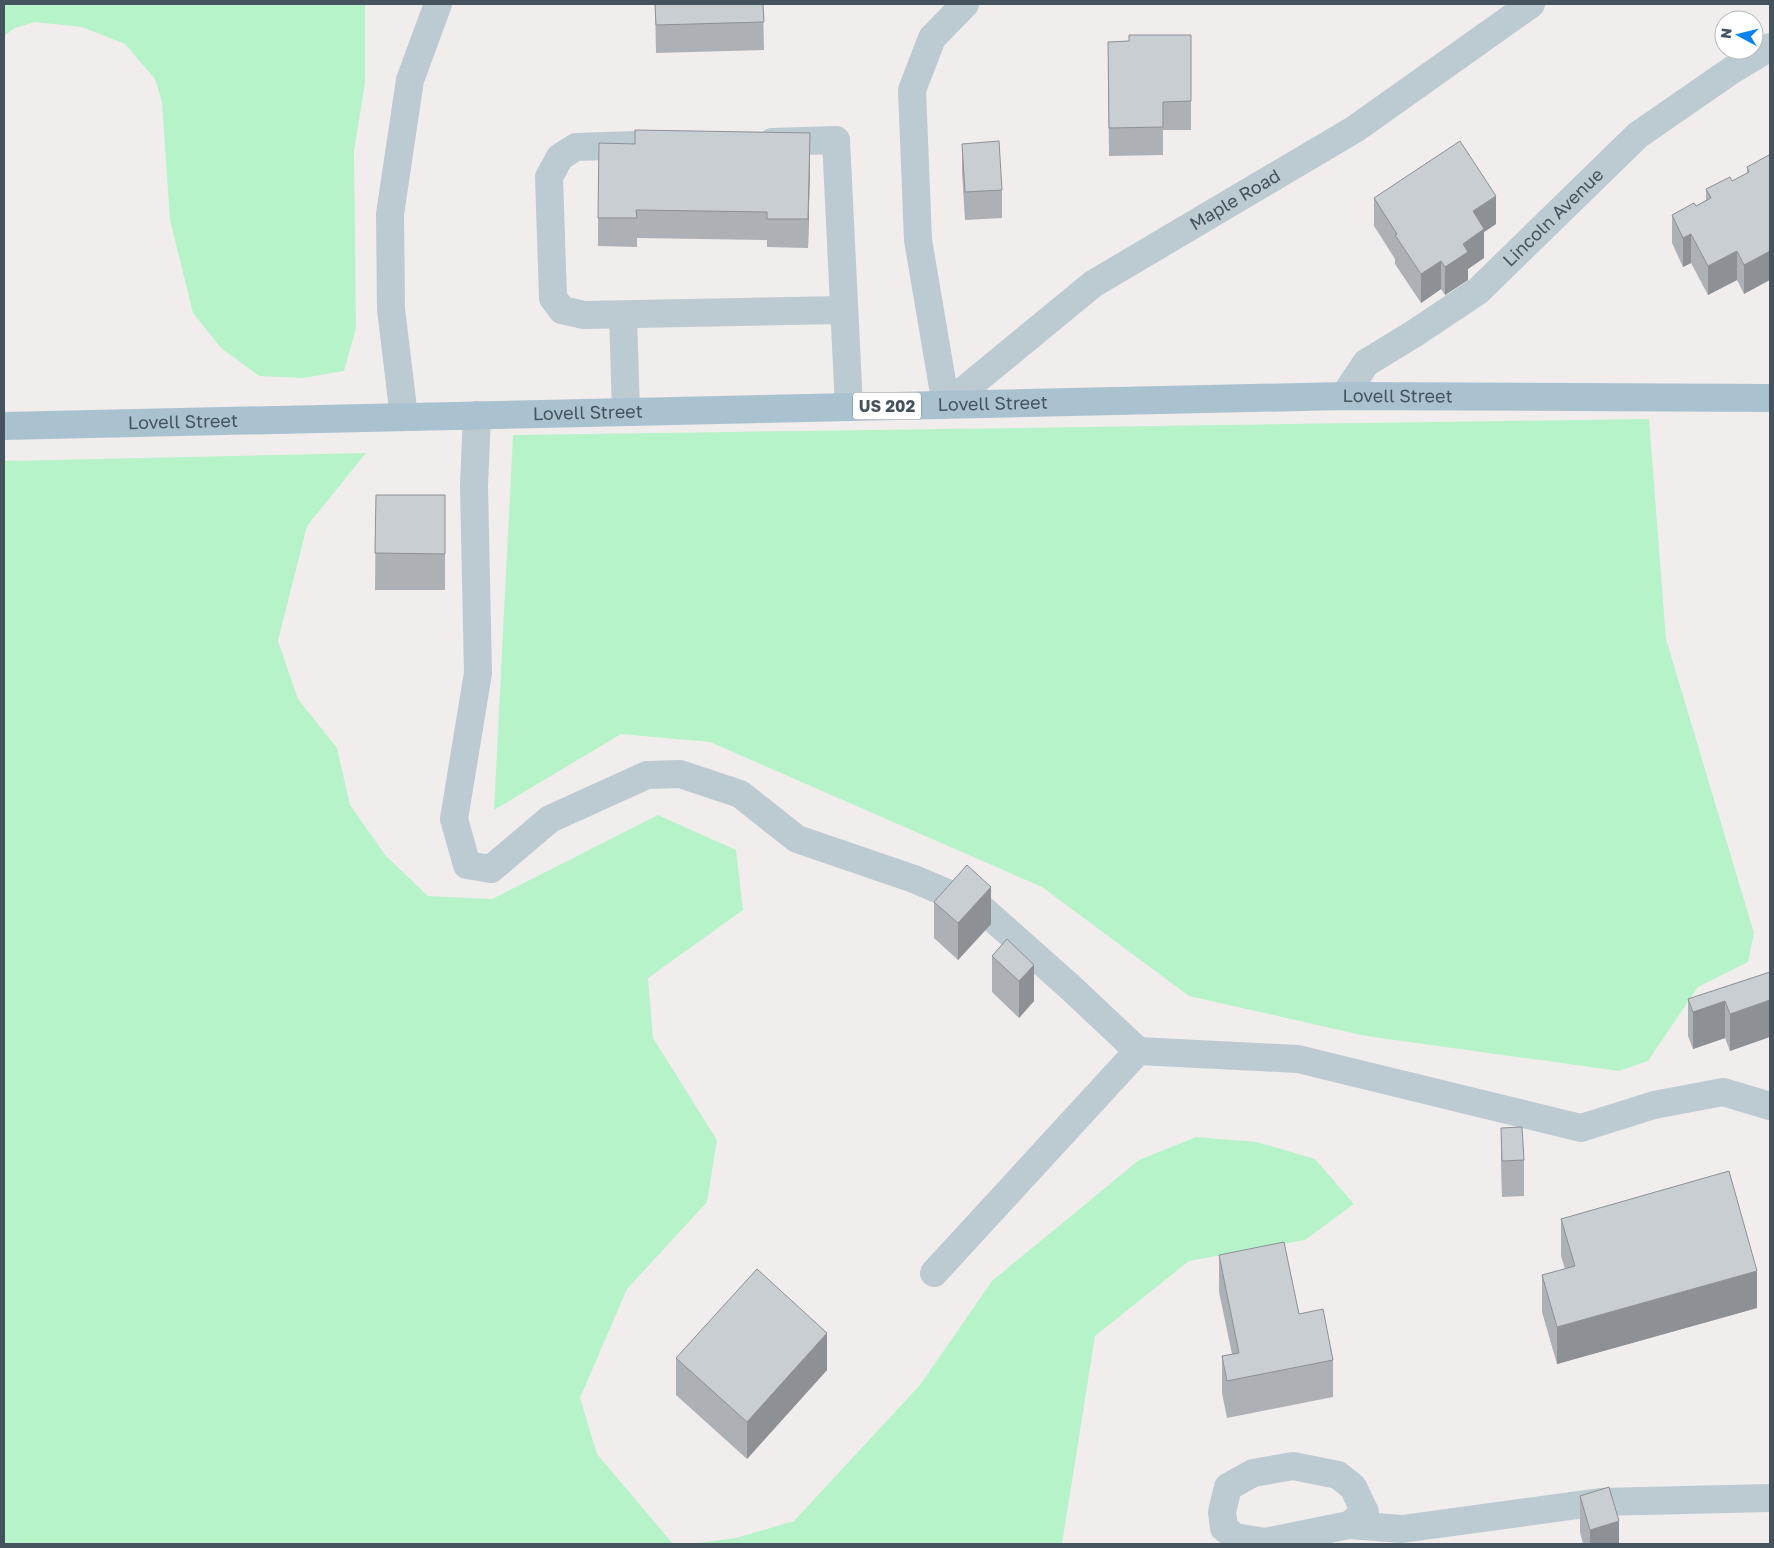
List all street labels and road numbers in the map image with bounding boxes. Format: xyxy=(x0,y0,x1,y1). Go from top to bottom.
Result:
street label: Lincoln Avenue xyxy=(1498,163,1607,271)
street label: Maple Road xyxy=(1185,164,1284,234)
street label: Lovell Street xyxy=(1343,384,1453,407)
street label: Lovell Street xyxy=(937,391,1048,415)
road number: US 202 xyxy=(853,392,921,420)
street label: Lovell Street xyxy=(533,400,643,424)
street label: Lovell Street xyxy=(128,409,238,433)

